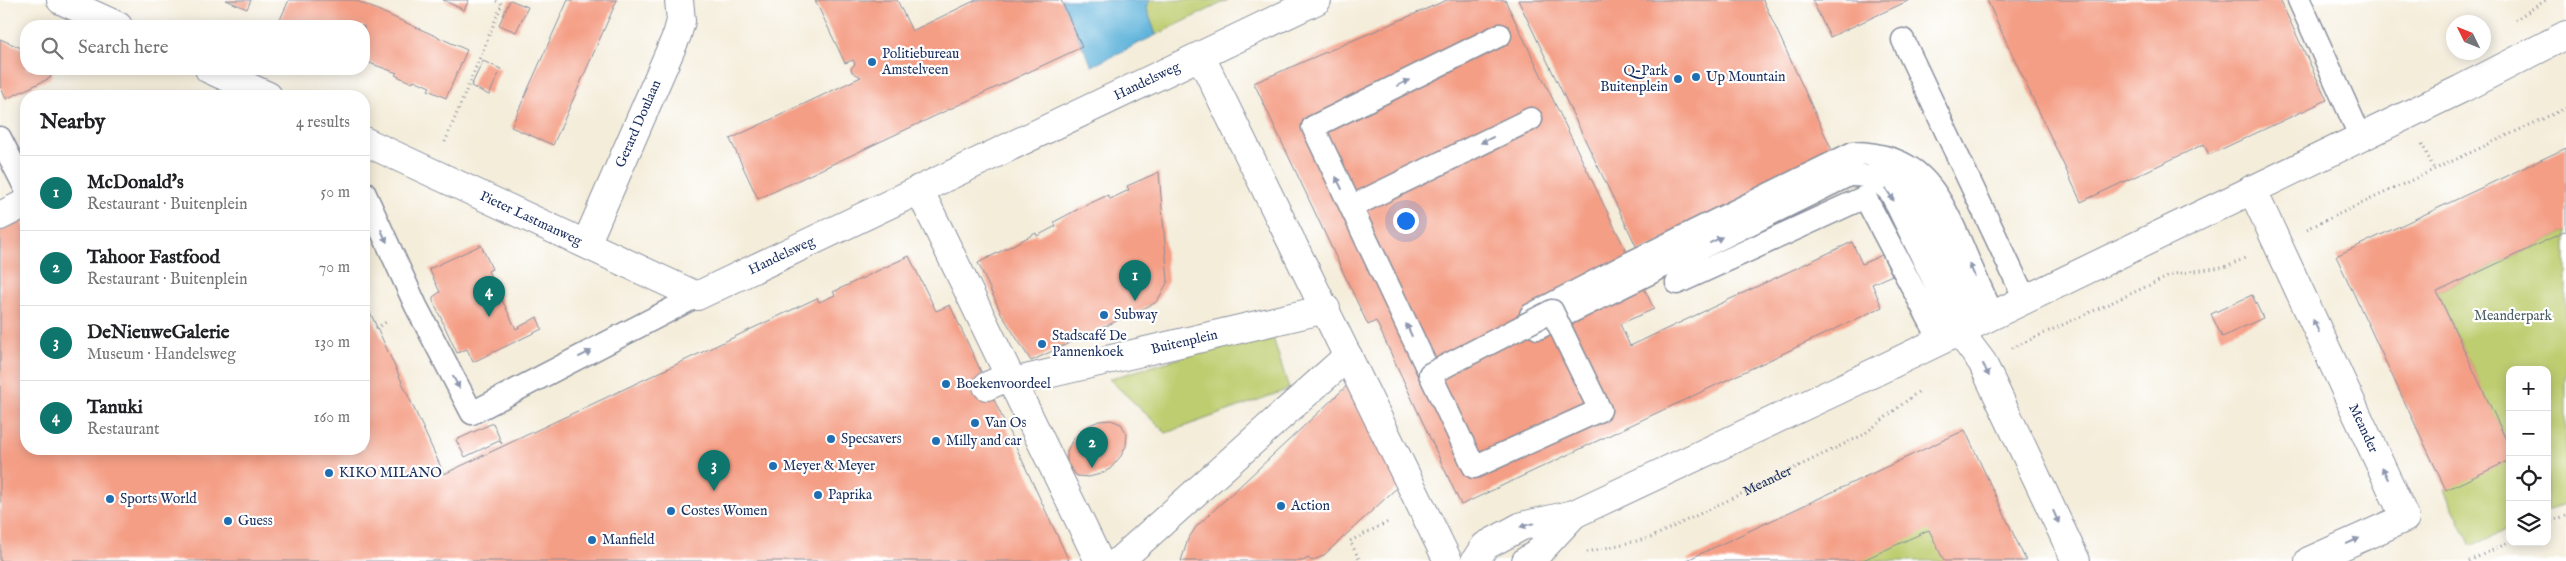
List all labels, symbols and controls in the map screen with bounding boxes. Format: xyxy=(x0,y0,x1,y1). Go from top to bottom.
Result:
north arrow xyxy=(2446,15,2491,60)
search box xyxy=(20,20,370,75)
icon: search xyxy=(38,34,66,62)
text: Search here xyxy=(78,36,169,60)
place label: Politiebureau Amstelveen xyxy=(881,45,959,79)
marker: Politiebureau Amstelveen xyxy=(866,56,878,68)
street label: Handelsweg xyxy=(1111,57,1183,105)
place label: Q-Park Buitenplein xyxy=(1600,62,1669,96)
place label: Up Mountain xyxy=(1706,68,1786,86)
marker: Up Mountain xyxy=(1690,71,1702,83)
marker: Q-Park Buitenplein xyxy=(1672,73,1684,85)
street label: Gerard Doulaan xyxy=(611,77,666,171)
one-way arrow xyxy=(1396,79,1410,87)
text: Nearby xyxy=(40,109,105,136)
text: 4 results xyxy=(296,113,350,133)
one-way arrow xyxy=(1480,136,1495,144)
text: McDonald's xyxy=(87,171,184,195)
one-way arrow xyxy=(1335,176,1343,190)
text: 1 xyxy=(53,183,59,203)
text: 50 m xyxy=(321,183,350,203)
street label: Pieter Lastmanweg xyxy=(477,187,585,250)
one-way arrow xyxy=(1886,188,1895,201)
text: Restaurant · Buitenplein xyxy=(87,195,248,215)
your location xyxy=(1393,208,1419,234)
one-way arrow xyxy=(380,229,388,243)
street label: Handelsweg xyxy=(745,232,818,279)
one-way arrow xyxy=(1709,236,1723,244)
text: Tahoor Fastfood xyxy=(87,246,220,270)
text: 2 xyxy=(52,258,60,278)
text: 70 m xyxy=(319,258,350,278)
pin: 1 xyxy=(1119,260,1151,301)
one-way arrow xyxy=(1968,263,1976,277)
text: Restaurant · Buitenplein xyxy=(87,270,248,290)
pin: 4 xyxy=(473,276,505,317)
place label: Subway xyxy=(1114,306,1158,324)
park label: Meanderpark xyxy=(2474,307,2553,325)
marker: Subway xyxy=(1098,309,1110,321)
one-way arrow xyxy=(2311,319,2319,333)
text: DeNieuweGalerie xyxy=(87,321,230,345)
one-way arrow xyxy=(1405,322,1413,337)
street label: Buitenplein xyxy=(1149,325,1220,359)
place label: Stadscafé De Pannenkoek xyxy=(1052,327,1127,361)
text: 3 xyxy=(53,333,59,353)
text: 130 m xyxy=(314,333,350,353)
marker: Stadscafé De Pannenkoek xyxy=(1036,338,1048,350)
text: Museum · Handelsweg xyxy=(87,345,236,365)
one-way arrow xyxy=(578,350,592,358)
one-way arrow xyxy=(1982,363,1990,377)
map controls xyxy=(2506,366,2551,546)
button: + xyxy=(2506,366,2551,411)
one-way arrow xyxy=(451,375,460,389)
place label: Boekenvoordeel xyxy=(956,375,1051,393)
marker: Boekenvoordeel xyxy=(940,378,952,390)
text: Tanuki xyxy=(87,396,143,420)
street label: Meander xyxy=(2344,401,2382,456)
text: 4 xyxy=(52,408,60,428)
text: 160 m xyxy=(314,408,350,428)
button: − xyxy=(2506,411,2551,456)
place label: Van Os xyxy=(984,414,1026,432)
marker: Van Os xyxy=(969,417,981,429)
text: Restaurant xyxy=(87,420,160,440)
pin: 2 xyxy=(1076,427,1108,468)
place label: Specsavers xyxy=(841,430,902,448)
place label: Milly and car xyxy=(946,432,1022,450)
marker: Specsavers xyxy=(825,433,837,445)
marker: Milly and car xyxy=(930,435,942,447)
pin: 3 xyxy=(698,450,730,491)
button: locate xyxy=(2506,456,2551,501)
place label: Meyer & Meyer xyxy=(783,457,875,475)
marker: Meyer & Meyer xyxy=(767,460,779,472)
street label: Meander xyxy=(1740,462,1795,501)
place label: KIKO MILANO xyxy=(339,464,442,482)
one-way arrow xyxy=(2380,466,2389,481)
marker: KIKO MILANO xyxy=(323,467,335,479)
place label: Paprika xyxy=(828,486,873,504)
marker: Paprika xyxy=(812,489,824,501)
place label: Sports World xyxy=(120,490,197,508)
marker: Sports World xyxy=(104,493,116,505)
place label: Action xyxy=(1290,497,1330,515)
marker: Action xyxy=(1275,500,1287,512)
button: layers xyxy=(2506,501,2551,546)
place label: Costes Women xyxy=(681,502,768,520)
marker: Costes Women xyxy=(665,505,677,517)
one-way arrow xyxy=(2052,510,2060,524)
place label: Guess xyxy=(238,512,273,530)
marker: Guess xyxy=(222,515,234,527)
one-way arrow xyxy=(1519,522,1534,530)
place label: Manfield xyxy=(602,531,655,549)
marker: Manfield xyxy=(586,534,598,546)
one-way arrow xyxy=(2346,537,2360,545)

